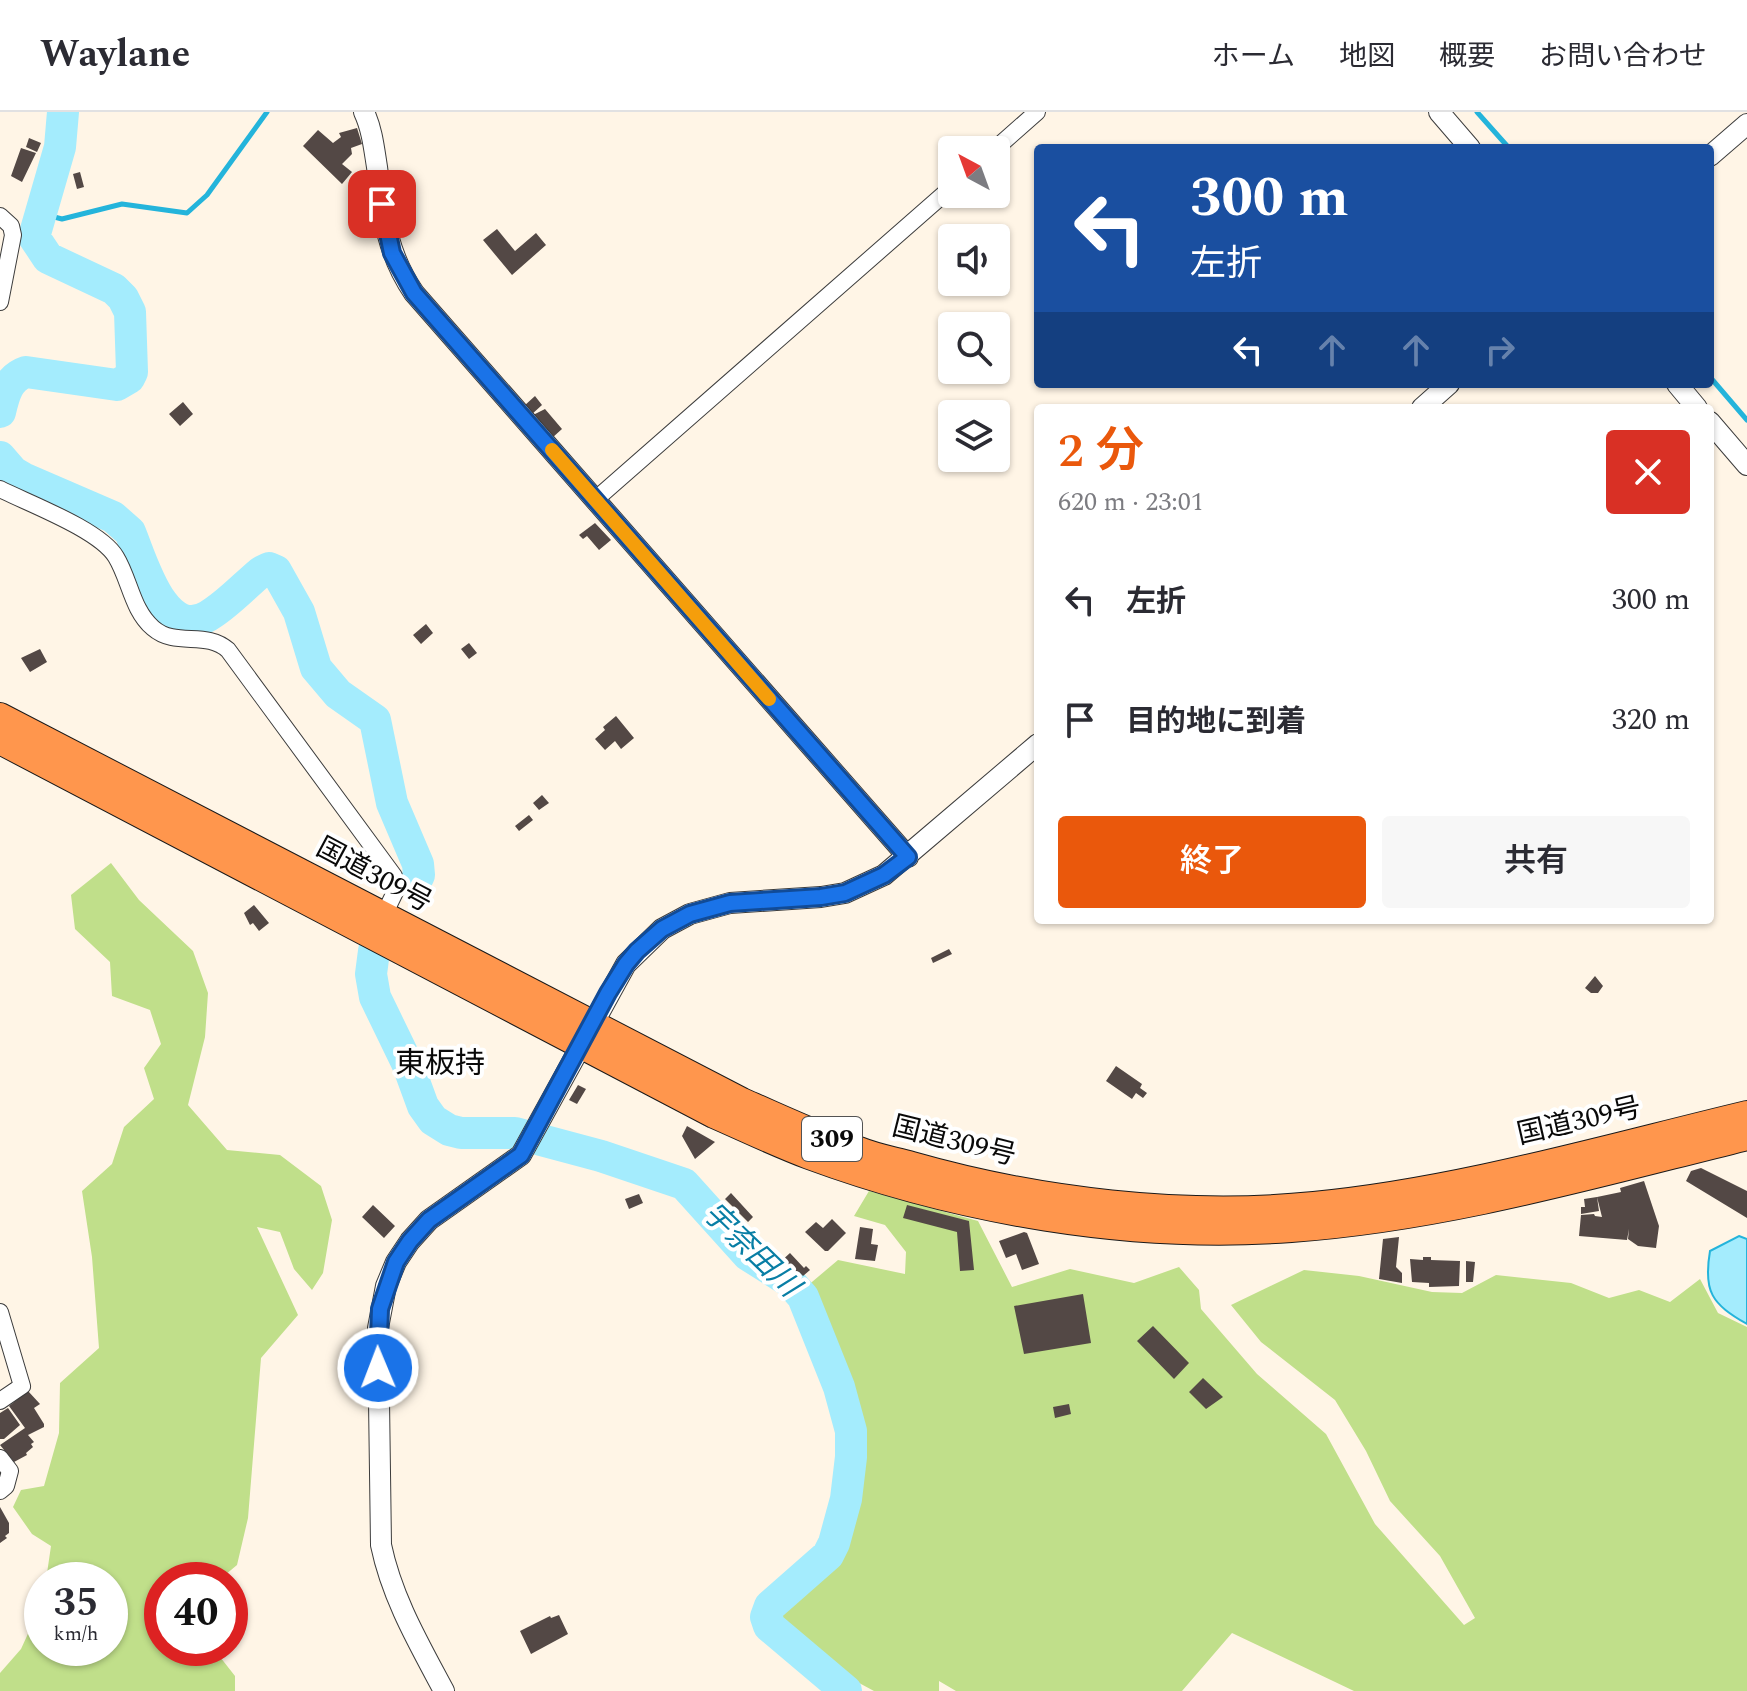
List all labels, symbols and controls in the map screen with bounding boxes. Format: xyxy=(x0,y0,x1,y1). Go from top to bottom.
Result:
text: Waylane xyxy=(40,26,190,84)
text: ホーム xyxy=(1212,35,1295,78)
text: 地図 xyxy=(1339,35,1395,78)
text: 概要 xyxy=(1439,35,1495,78)
text: お問い合わせ xyxy=(1539,35,1707,78)
north arrow xyxy=(938,136,1010,208)
map controls xyxy=(938,136,1010,472)
text: 300 m xyxy=(1190,156,1349,241)
pin xyxy=(348,170,416,238)
icon: left xyxy=(1058,176,1162,280)
icon: arrive xyxy=(360,182,404,226)
button: sound xyxy=(938,224,1010,296)
text: 左折 xyxy=(1190,237,1262,292)
button: search xyxy=(938,312,1010,384)
icon: left xyxy=(1226,328,1270,372)
icon: ahead xyxy=(1310,328,1354,372)
icon: ahead xyxy=(1394,328,1438,372)
icon: right xyxy=(1478,328,1522,372)
button: layers xyxy=(938,400,1010,472)
text: 2 分 xyxy=(1058,415,1144,488)
button: close xyxy=(1606,430,1690,514)
text: 620 m · 23:01 xyxy=(1058,482,1204,522)
text: 300 m xyxy=(1612,577,1690,623)
icon: left xyxy=(1058,578,1102,622)
text: 左折 xyxy=(1126,579,1186,625)
text: 320 m xyxy=(1612,697,1690,743)
icon: arrive xyxy=(1058,698,1102,742)
text: 目的地に到着 xyxy=(1126,699,1306,745)
button: 終了 xyxy=(1058,816,1366,908)
button: 共有 xyxy=(1382,816,1690,908)
street label: 国道309号 xyxy=(308,826,440,924)
district label: 東板持 xyxy=(395,1041,485,1087)
street label: 国道309号 xyxy=(1513,1086,1645,1156)
street label: 国道309号 xyxy=(888,1105,1020,1177)
road number: 309 xyxy=(802,1117,862,1161)
water label: 宇奈田川 xyxy=(692,1192,812,1310)
position arrow xyxy=(336,1326,420,1410)
speed limit sign: 40 xyxy=(144,1562,248,1666)
text: 35 xyxy=(54,1573,98,1634)
text: km/h xyxy=(54,1619,99,1649)

